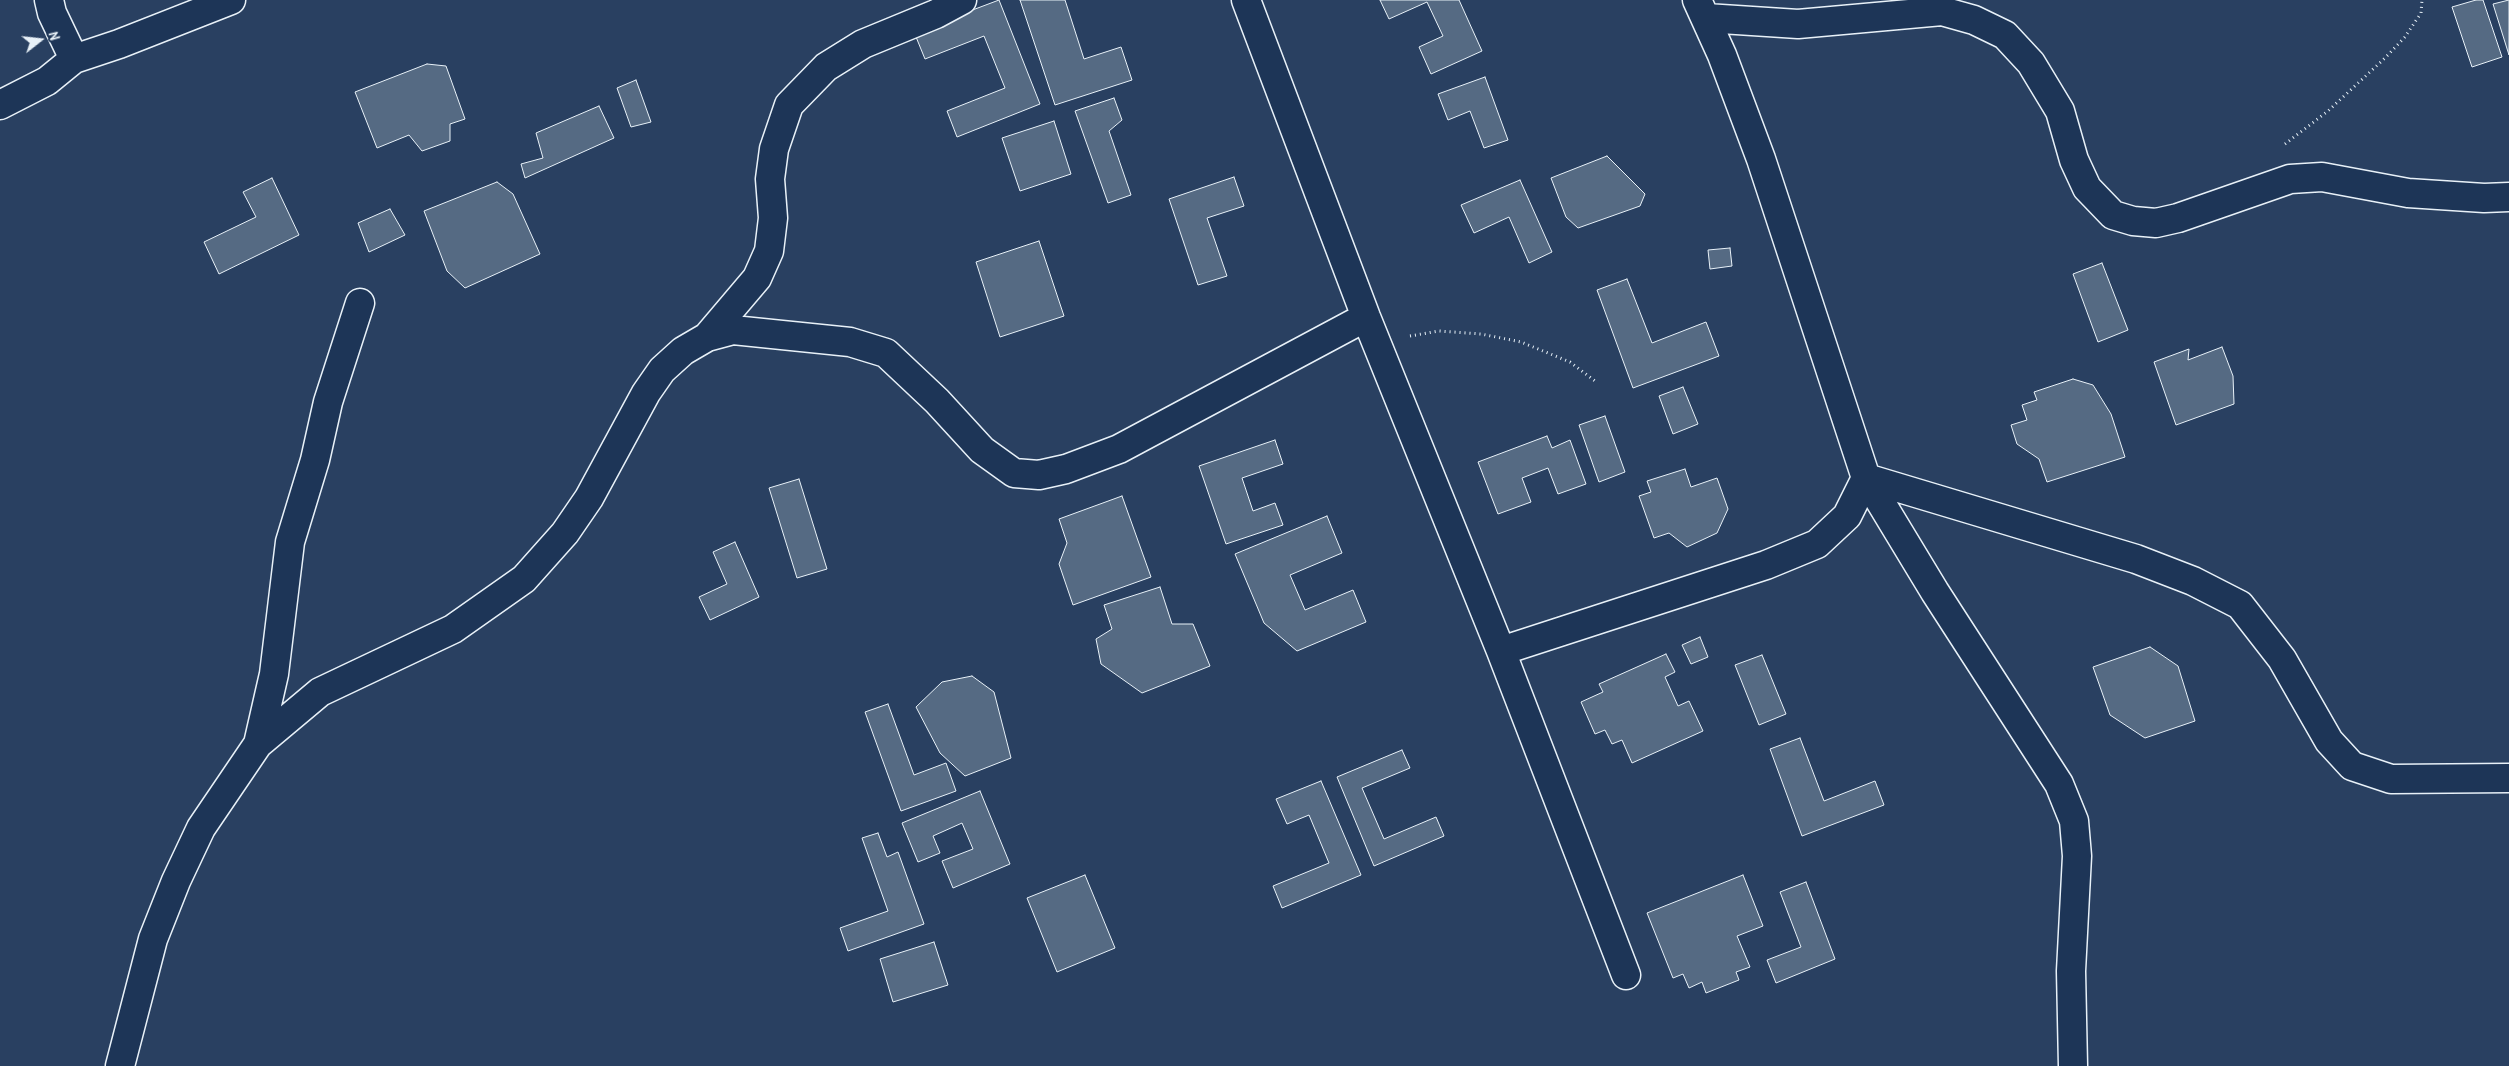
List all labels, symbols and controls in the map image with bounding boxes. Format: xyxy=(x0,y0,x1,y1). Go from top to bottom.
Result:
north arrow xyxy=(15,15,65,65)
text: N xyxy=(45,30,65,42)

